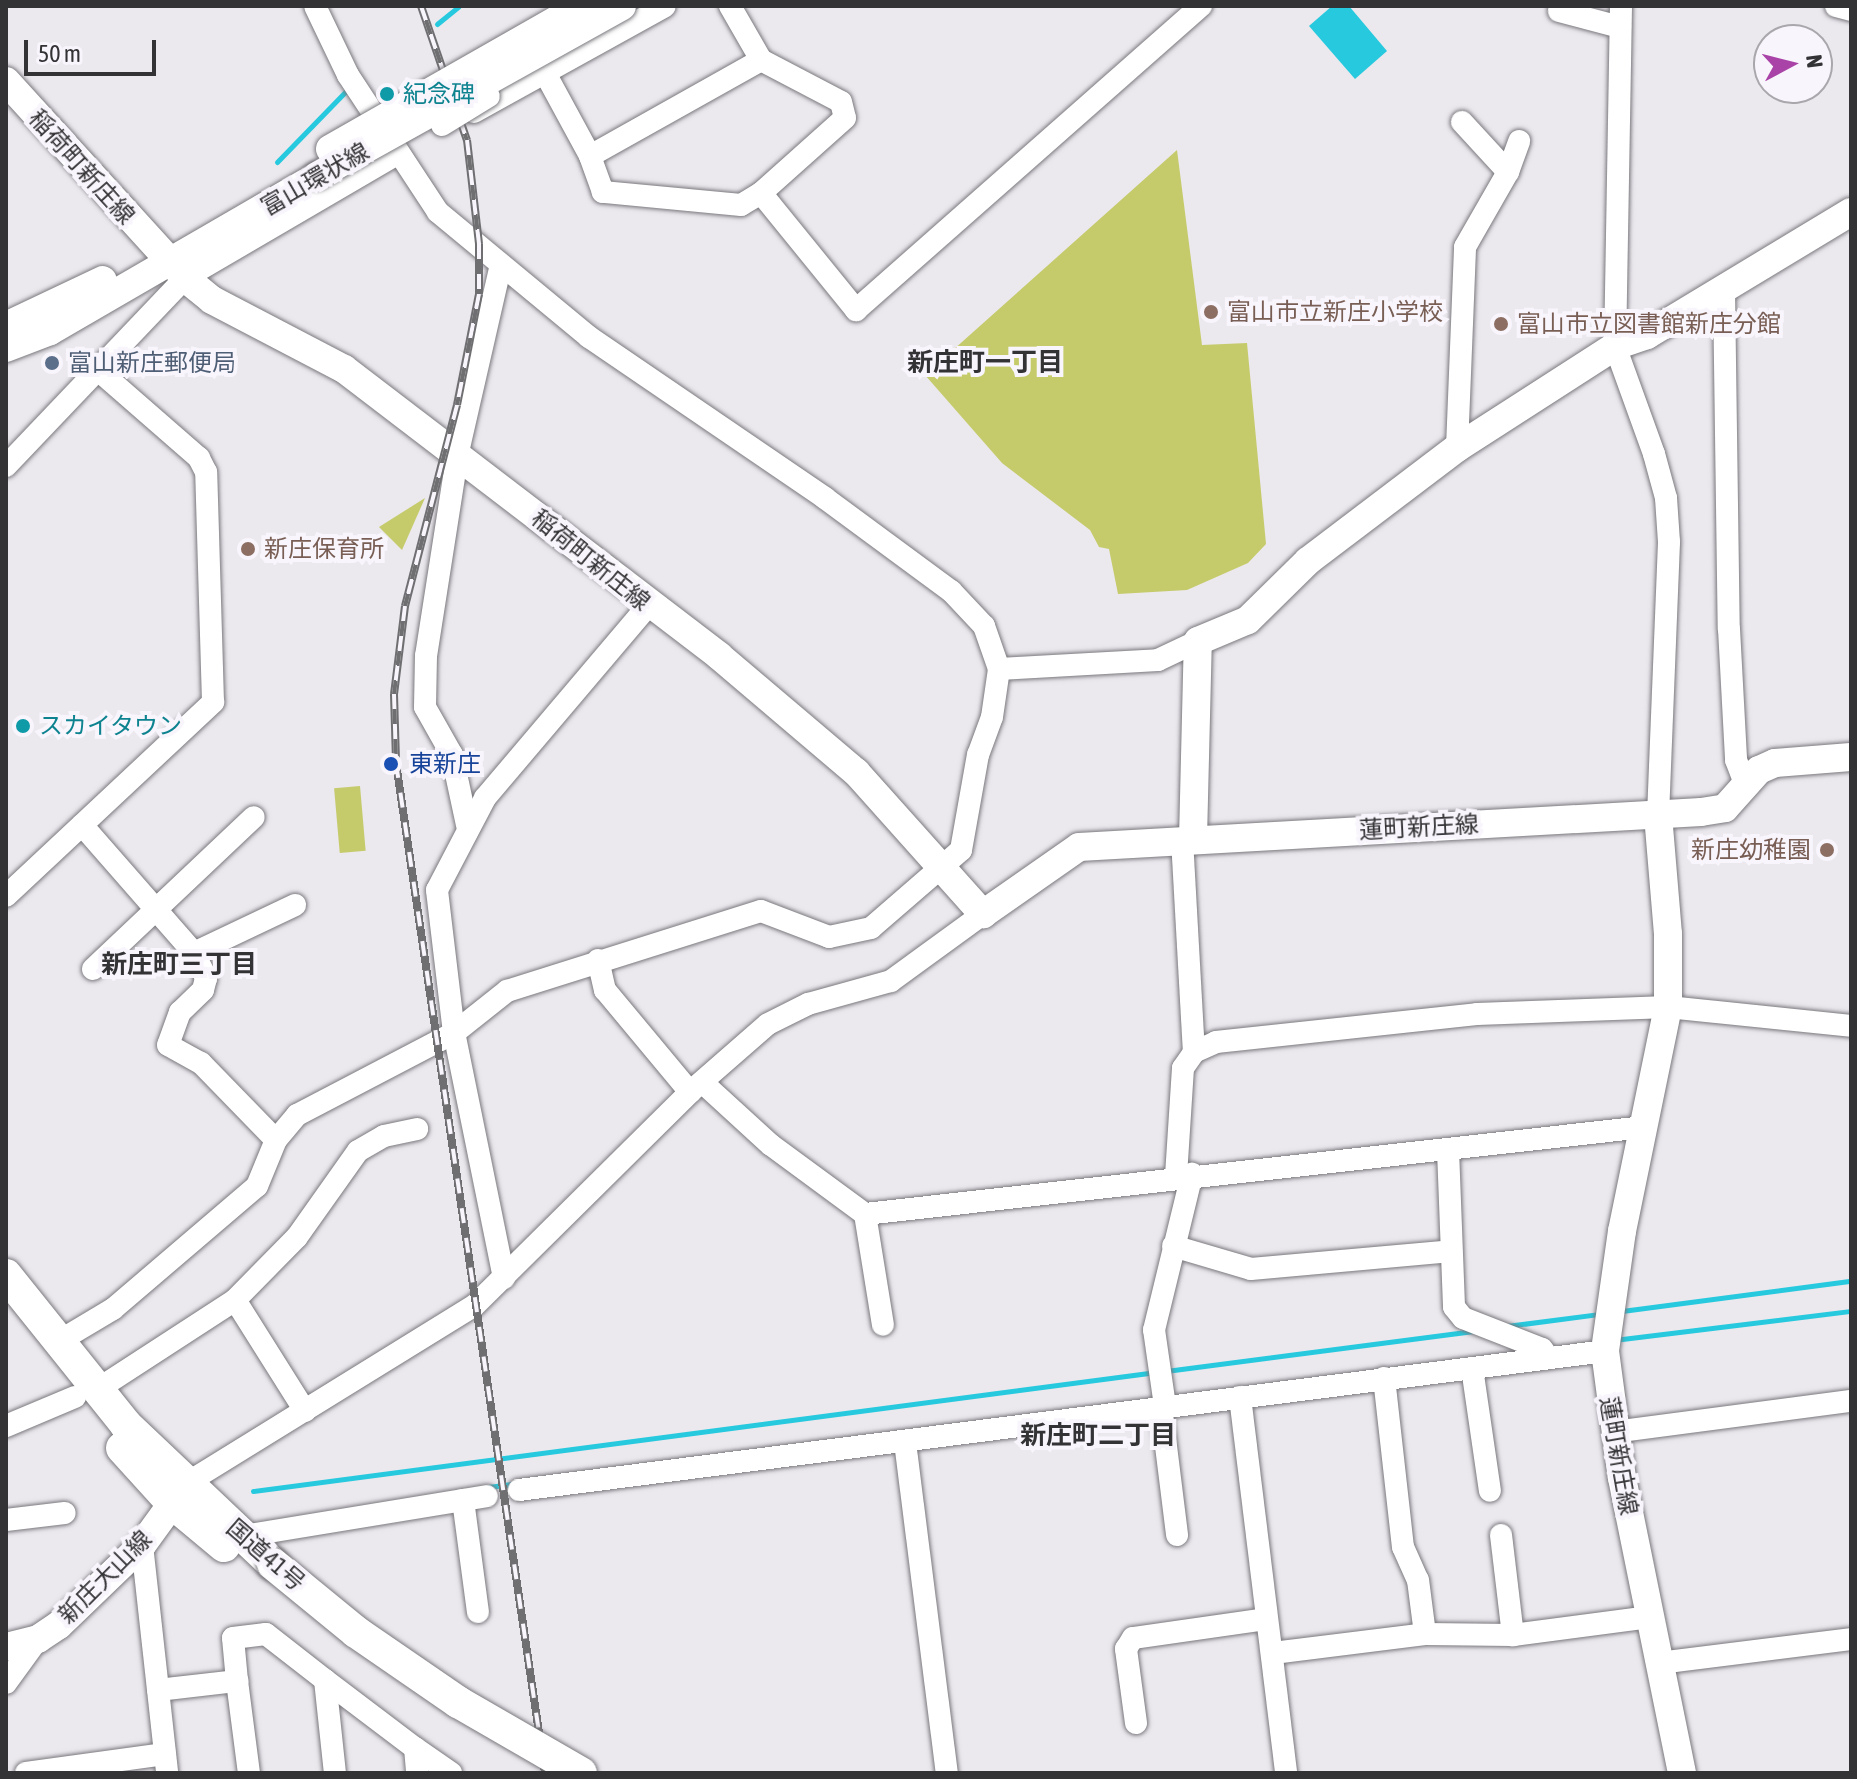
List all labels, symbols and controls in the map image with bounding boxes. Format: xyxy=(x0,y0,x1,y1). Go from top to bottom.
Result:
scale bar xyxy=(28,24,160,74)
north arrow xyxy=(1753,24,1833,104)
text: 50 m xyxy=(38,40,81,67)
text: N xyxy=(1801,53,1829,69)
place label: 紀念碑 xyxy=(403,80,475,108)
marker: 紀念碑 xyxy=(378,85,396,103)
street label: 稲荷町新庄線 xyxy=(23,104,141,230)
street label: 富山環状線 xyxy=(256,137,374,221)
place label: 富山市立新庄小学校 xyxy=(1227,298,1443,326)
marker: 富山市立新庄小学校 xyxy=(1202,303,1220,321)
place label: 富山市立図書館新庄分館 xyxy=(1517,310,1781,338)
marker: 富山市立図書館新庄分館 xyxy=(1492,315,1510,333)
district label: 新庄町一丁目 xyxy=(907,347,1063,379)
place label: 富山新庄郵便局 xyxy=(68,349,236,377)
marker: 富山新庄郵便局 xyxy=(43,354,61,372)
street label: 稲荷町新庄線 xyxy=(526,503,656,617)
place label: 新庄保育所 xyxy=(264,535,384,563)
marker: 新庄保育所 xyxy=(239,540,257,558)
place label: スカイタウン xyxy=(39,712,183,740)
marker: スカイタウン xyxy=(14,717,32,735)
place label: 東新庄 xyxy=(409,750,481,778)
marker: 東新庄 xyxy=(380,753,402,775)
street label: 蓮町新庄線 xyxy=(1358,809,1480,845)
place label: 新庄幼稚園 xyxy=(1691,836,1811,864)
marker: 新庄幼稚園 xyxy=(1818,841,1836,859)
district label: 新庄町三丁目 xyxy=(101,949,257,981)
street label: 蓮町新庄線 xyxy=(1594,1394,1644,1518)
district label: 新庄町二丁目 xyxy=(1020,1420,1176,1452)
street label: 国道41号 xyxy=(221,1513,311,1597)
street label: 新庄大山線 xyxy=(52,1524,158,1630)

